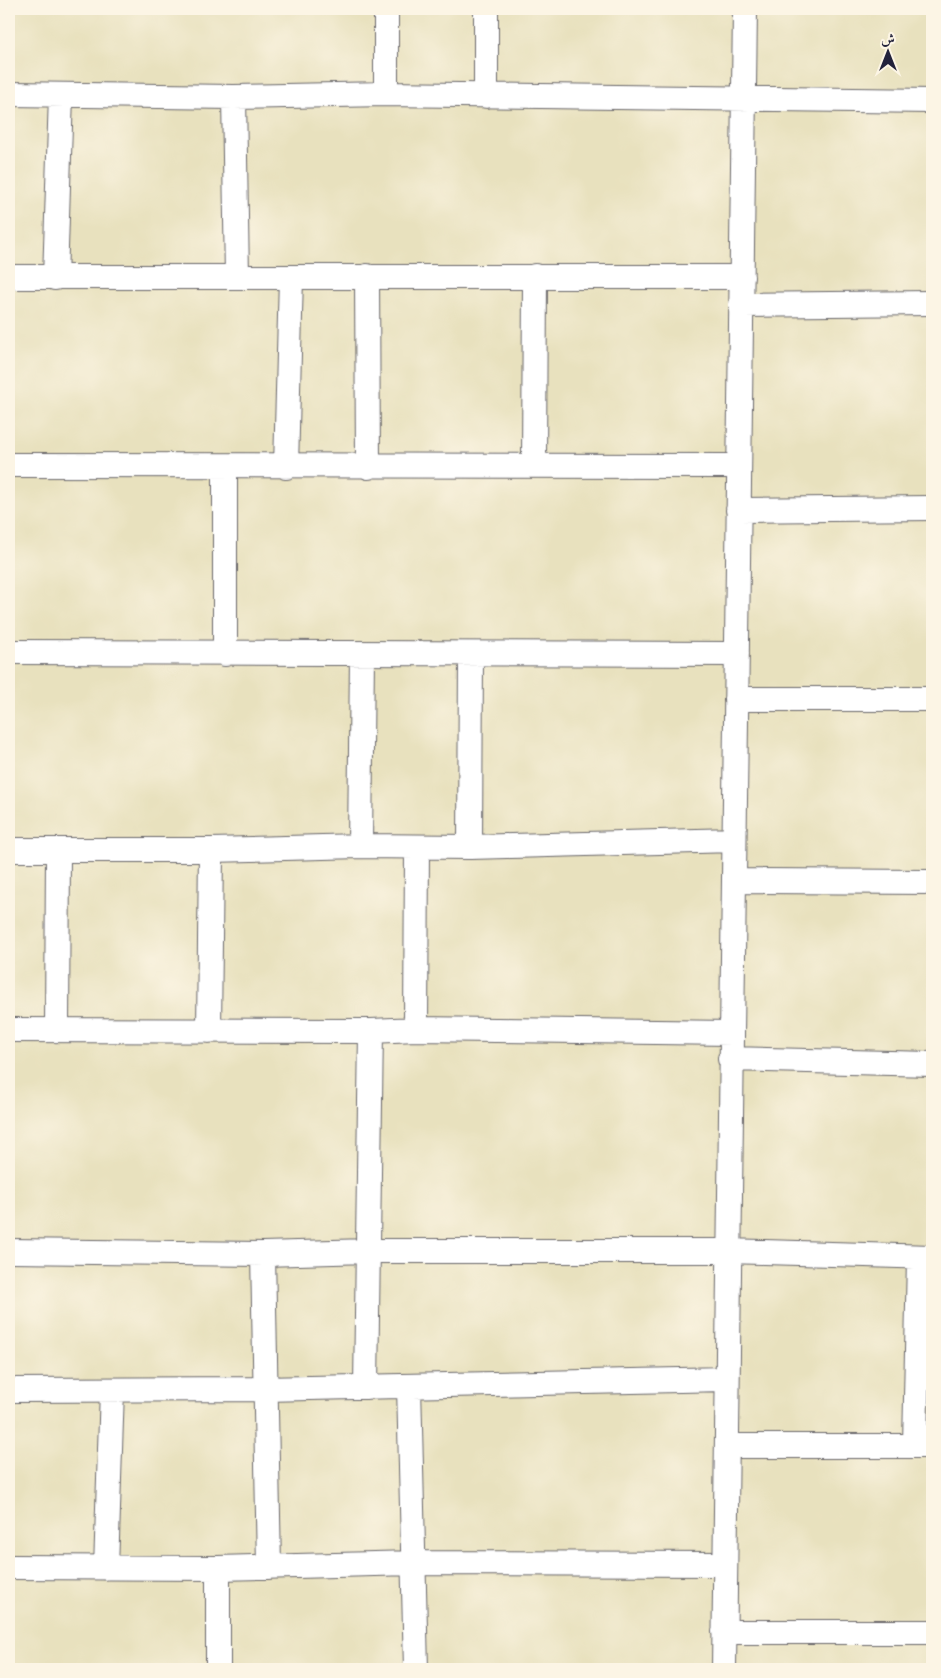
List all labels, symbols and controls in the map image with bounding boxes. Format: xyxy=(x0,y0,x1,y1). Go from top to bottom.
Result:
north arrow xyxy=(864,28,914,78)
text: ش xyxy=(881,31,895,49)

